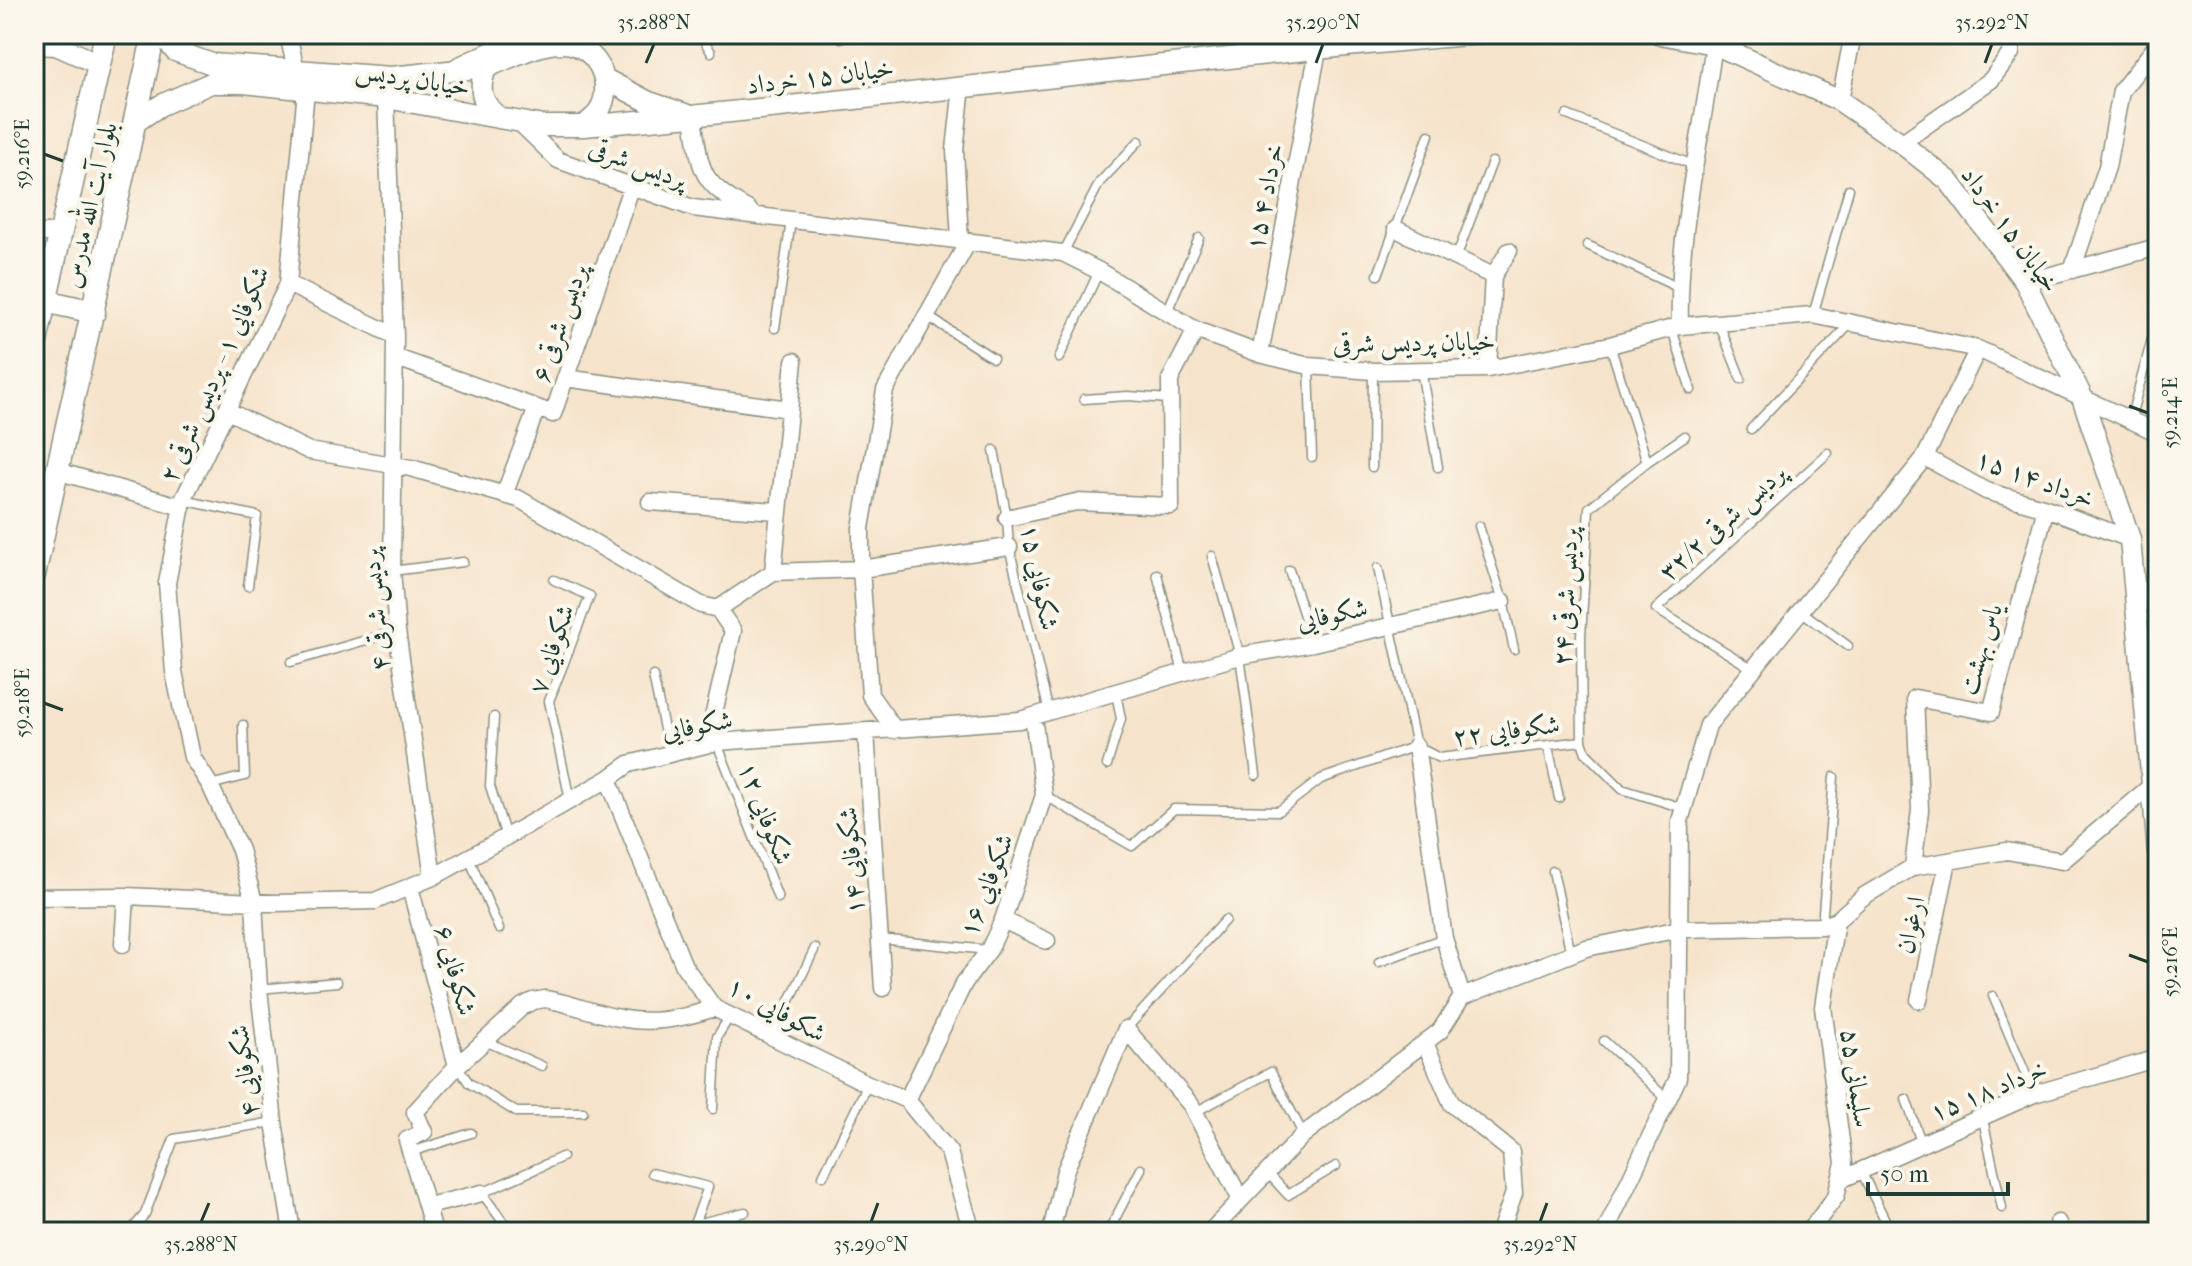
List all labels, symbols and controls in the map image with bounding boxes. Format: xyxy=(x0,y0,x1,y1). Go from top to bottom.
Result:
text: 35.288°N xyxy=(617,11,691,34)
text: 35.290°N xyxy=(1286,11,1360,34)
text: 35.292°N xyxy=(1955,11,2029,34)
street label: خیابان ۱۵ خرداد xyxy=(744,52,896,101)
street label: خیابان پردیس xyxy=(353,54,472,105)
street label: بلوار آیت الله مدرس xyxy=(50,118,125,291)
text: 59.216°E xyxy=(11,119,34,189)
street label: پردیس شرقی xyxy=(584,131,693,198)
street label: ۱۵ خرداد ۴ xyxy=(1239,141,1290,253)
street label: خیابان ۱۵ خرداد xyxy=(1954,160,2067,298)
street label: پردیس شرقی ۶ xyxy=(525,258,597,387)
street label: شکوفایی ۱ - پردیس شرقی ۲ xyxy=(153,261,278,488)
street label: خیابان پردیس شرقی xyxy=(1332,326,1496,361)
text: 59.214°E xyxy=(2159,377,2182,449)
street label: ۱۵ خرداد ۱۴ xyxy=(1971,443,2098,514)
street label: پردیس شرقی ۳۲/۲ xyxy=(1653,456,1795,589)
street label: شکوفایی ۱۵ xyxy=(1013,521,1065,633)
street label: پردیس شرقی ۲۴ xyxy=(1546,525,1587,667)
street label: پردیس شرقی ۴ xyxy=(354,545,398,673)
street label: شکوفایی xyxy=(1294,592,1371,638)
street label: یاس بهشت xyxy=(1952,598,2011,699)
street label: شکوفایی ۷ xyxy=(522,600,582,698)
text: 59.218°E xyxy=(11,668,34,738)
street label: شکوفایی xyxy=(659,704,735,748)
street label: شکوفایی ۲۲ xyxy=(1451,709,1562,753)
street label: شکوفایی ۱۲ xyxy=(731,757,799,869)
street label: شکوفایی ۱۴ xyxy=(832,806,872,916)
street label: شکوفایی ۱۶ xyxy=(953,829,1021,941)
street label: ارغوان xyxy=(1889,894,1933,957)
street label: شکوفایی ۶ xyxy=(428,921,482,1019)
text: 59.216°E xyxy=(2159,927,2182,997)
street label: شکوفایی ۱۰ xyxy=(722,970,831,1050)
street label: شکوفایی ۴ xyxy=(223,1023,267,1119)
street label: سلیمانی ۵۵ xyxy=(1834,1027,1879,1129)
street label: ۱۵ خرداد ۱۸ xyxy=(1925,1053,2051,1128)
scale bar xyxy=(1868,1146,2008,1196)
text: 50 m xyxy=(1880,1160,1929,1188)
text: 35.288°N xyxy=(164,1233,238,1256)
text: 35.290°N xyxy=(834,1233,908,1256)
text: 35.292°N xyxy=(1503,1233,1577,1256)

